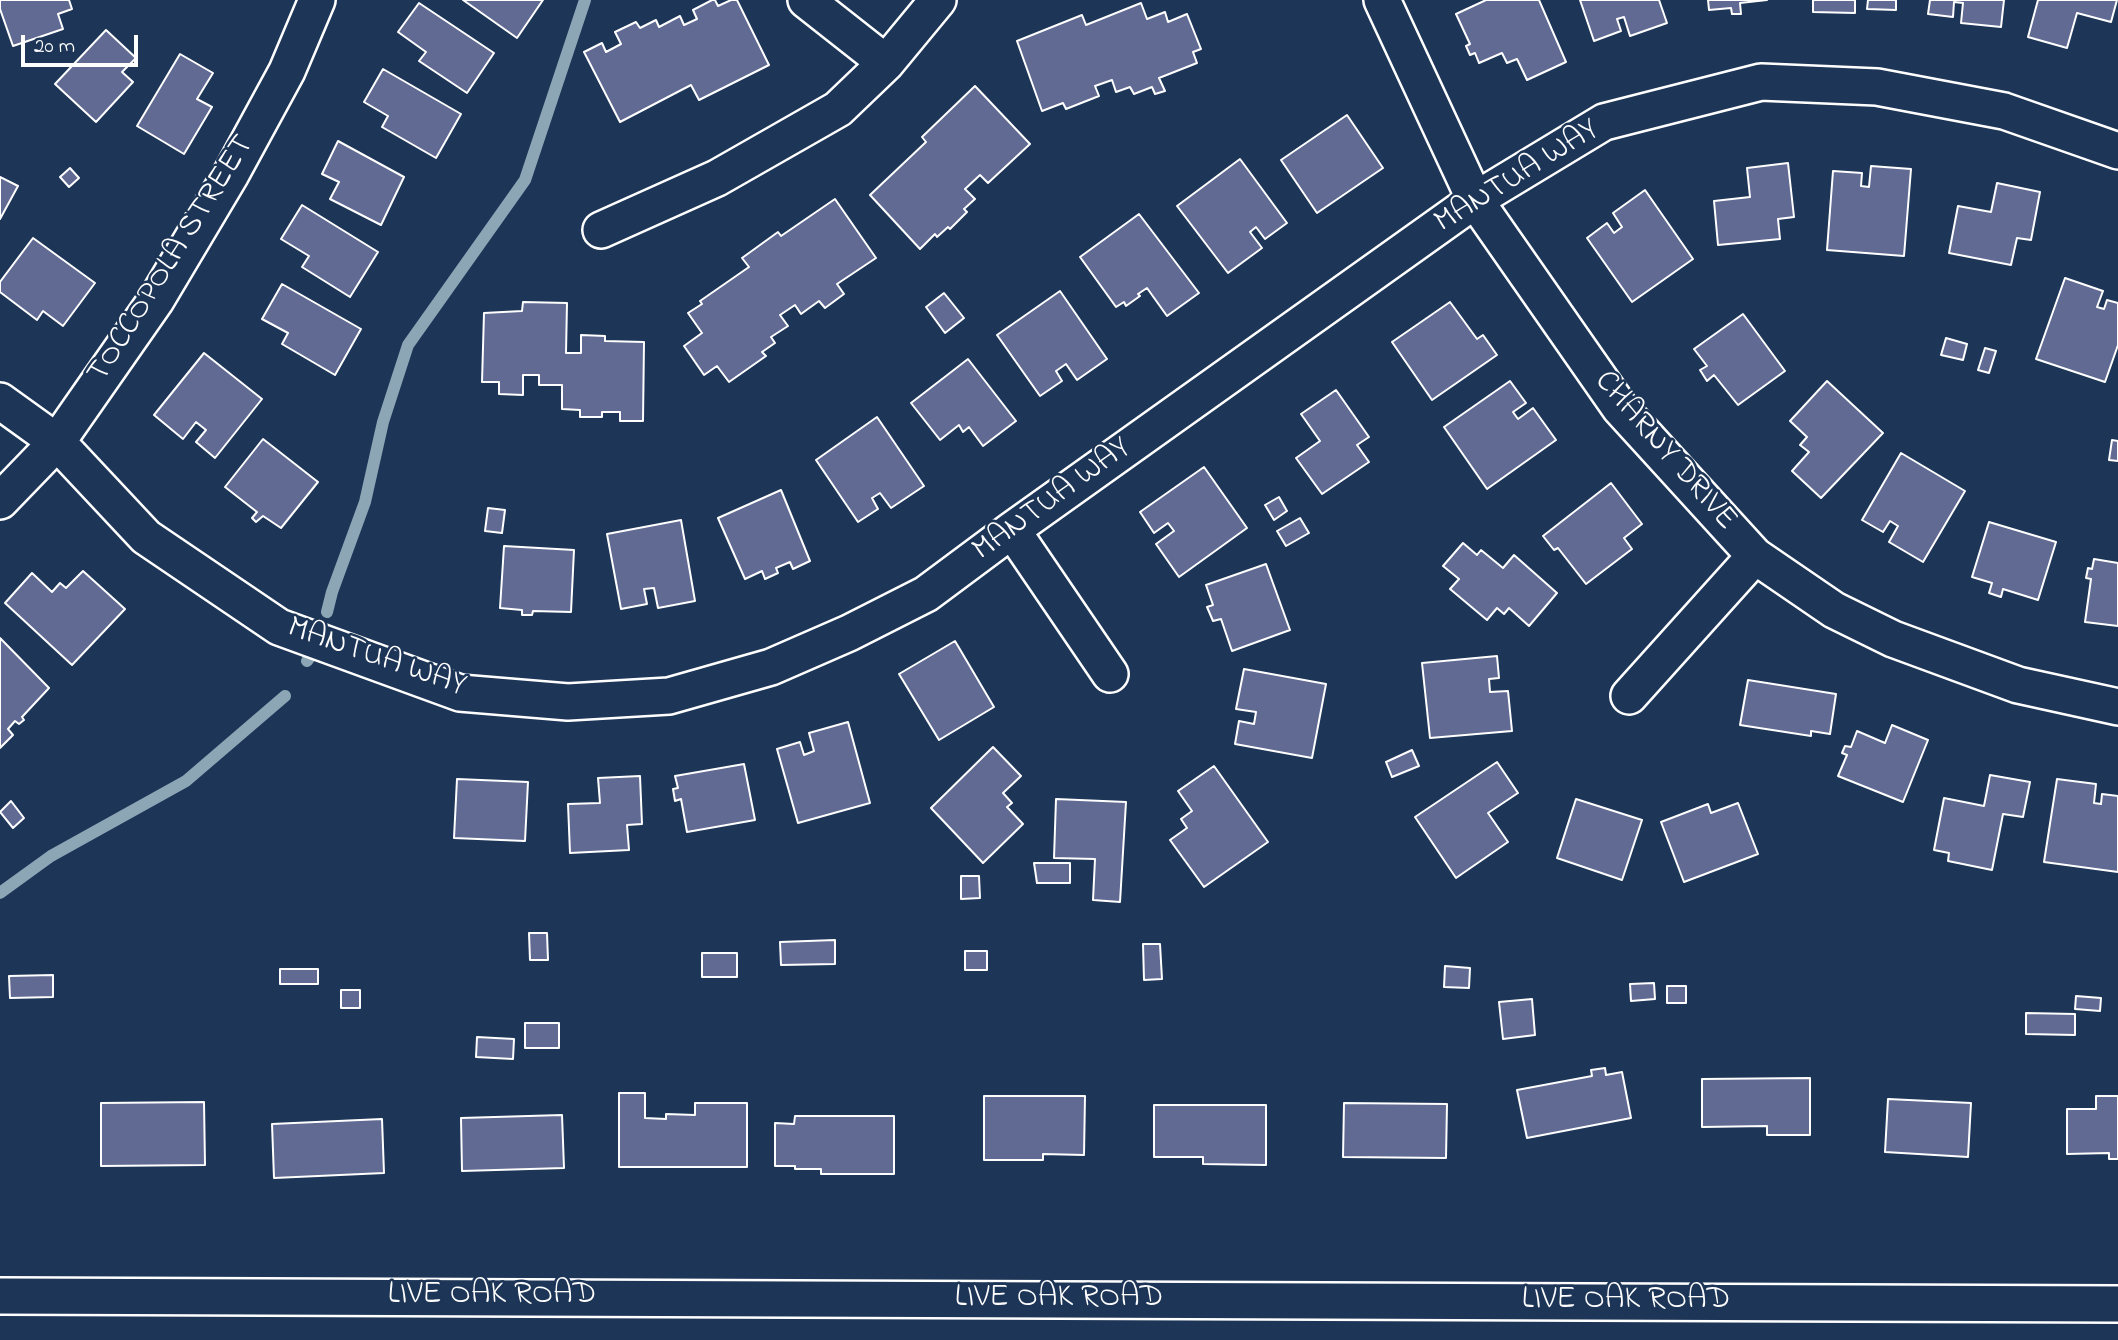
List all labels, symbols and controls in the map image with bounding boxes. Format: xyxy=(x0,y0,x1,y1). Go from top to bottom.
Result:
scale bar xyxy=(24,21,142,65)
text: 20 m xyxy=(34,32,75,62)
street label: MANTUA WAY xyxy=(1429,112,1607,244)
street label: TOCCOPOLA STREET xyxy=(81,129,265,391)
street label: CHARNY DRIVE xyxy=(1584,364,1744,540)
street label: MANTUA WAY xyxy=(966,431,1140,571)
street label: MANTUA WAY xyxy=(282,611,470,707)
street label: LIVE OAK ROAD xyxy=(388,1278,596,1316)
street label: LIVE OAK ROAD xyxy=(955,1281,1163,1319)
street label: LIVE OAK ROAD xyxy=(1522,1283,1730,1321)

